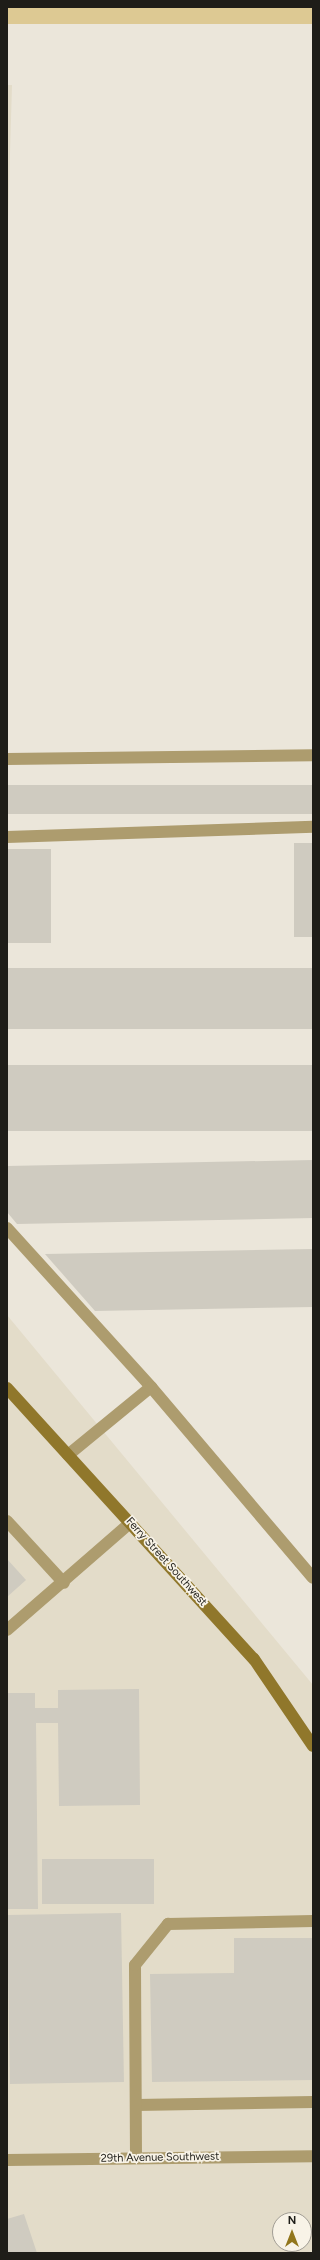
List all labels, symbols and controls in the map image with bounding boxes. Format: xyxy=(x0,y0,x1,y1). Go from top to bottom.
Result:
street label: Ferry Street Southwest xyxy=(123,1515,209,1609)
street label: 29th Avenue Southwest xyxy=(101,2150,219,2166)
north arrow xyxy=(272,2212,312,2252)
text: N xyxy=(288,2214,296,2227)

